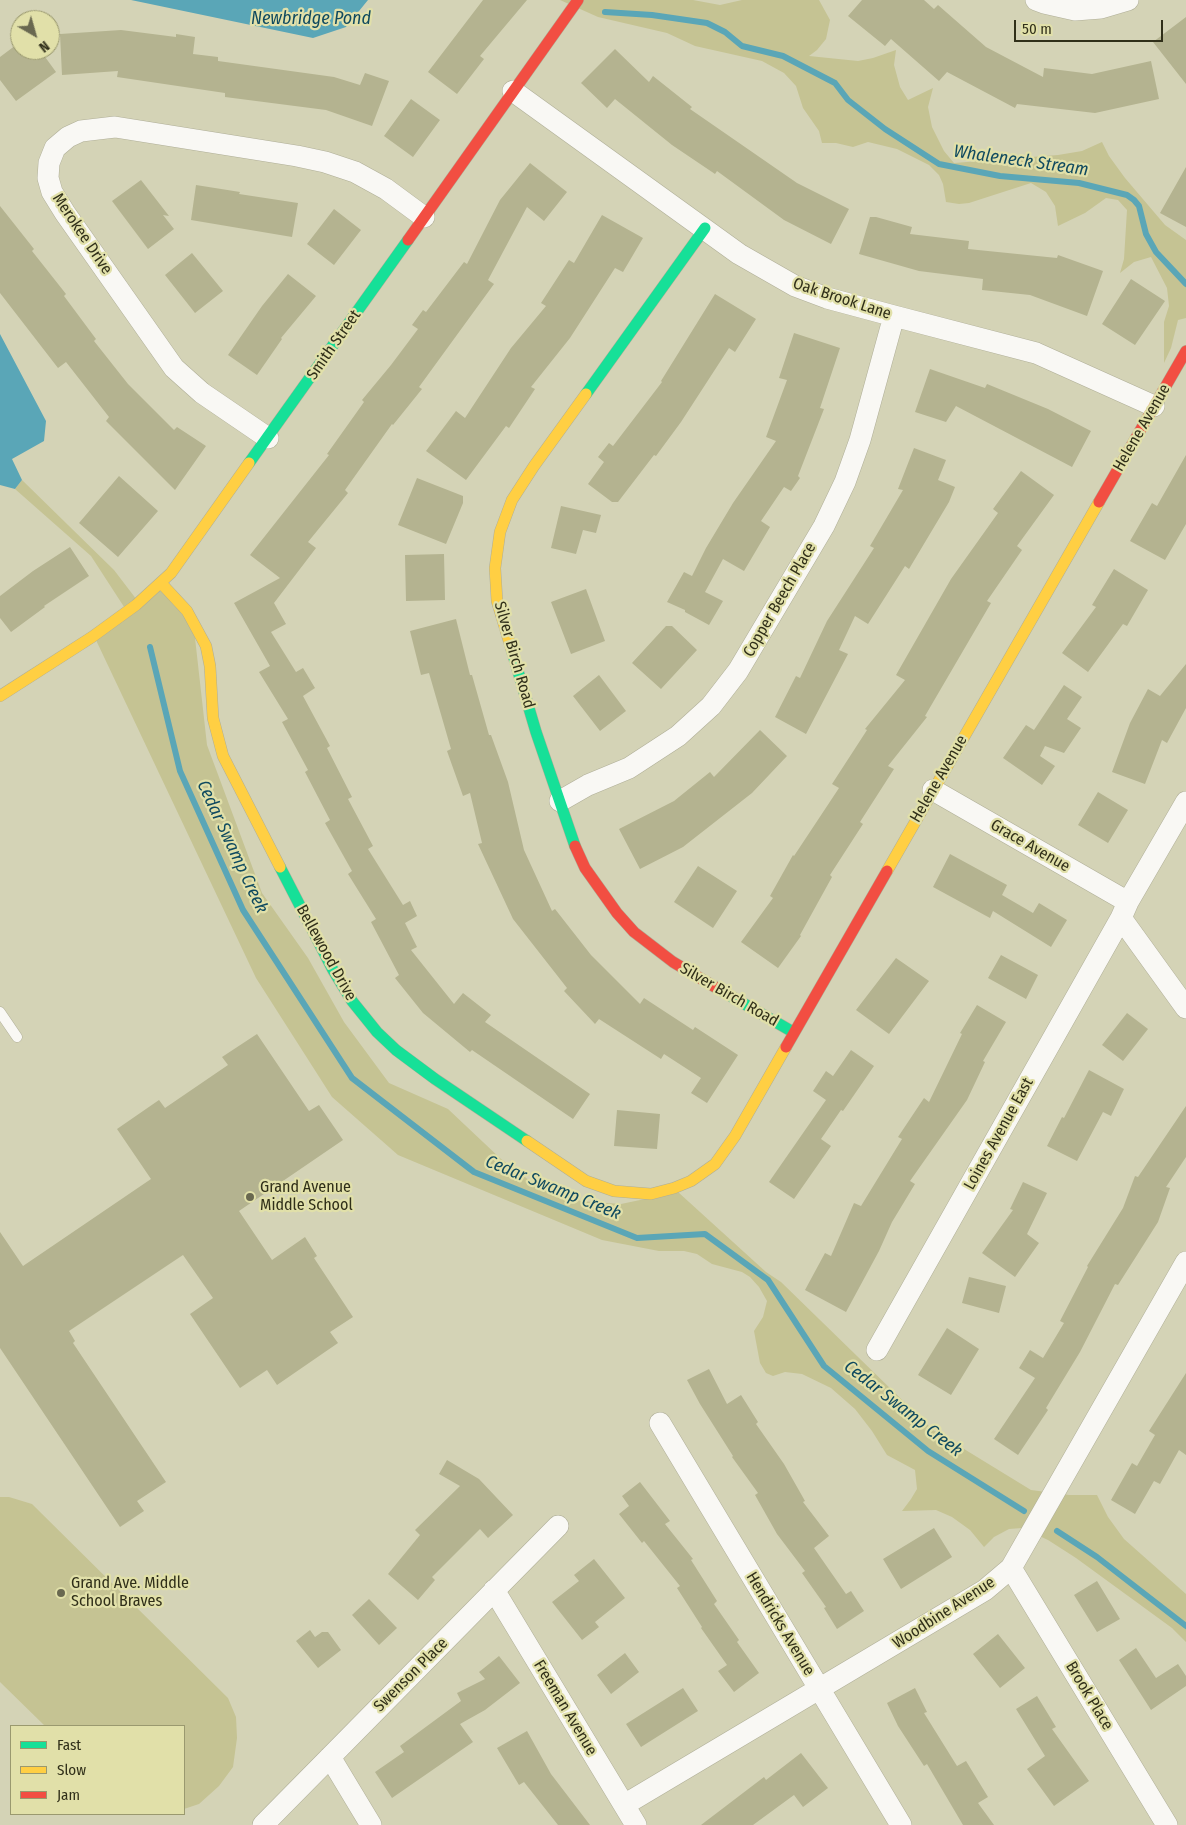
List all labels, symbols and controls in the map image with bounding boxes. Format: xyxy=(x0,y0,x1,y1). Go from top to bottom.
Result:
water label: Newbridge Pond xyxy=(251,8,371,30)
north arrow xyxy=(10,10,60,60)
scale bar xyxy=(1016,10,1165,42)
text: 50 m xyxy=(1022,20,1052,38)
text: N xyxy=(35,37,52,56)
water label: Whaleneck Stream xyxy=(952,141,1090,181)
street label: Merokee Drive xyxy=(48,190,116,278)
street label: Oak Brook Lane xyxy=(791,274,893,324)
street label: Smith Street xyxy=(303,306,365,384)
street label: Helene Avenue xyxy=(1109,381,1175,475)
street label: Copper Beech Place xyxy=(740,539,820,661)
street label: Silver Birch Road xyxy=(490,599,538,711)
street label: Helene Avenue xyxy=(906,732,972,826)
water label: Cedar Swamp Creek xyxy=(192,777,272,917)
street label: Grace Avenue xyxy=(987,816,1073,876)
street label: Bellewood Drive xyxy=(292,902,360,1004)
street label: Silver Birch Road xyxy=(676,959,782,1031)
street label: Loines Avenue East xyxy=(960,1075,1038,1193)
water label: Cedar Swamp Creek xyxy=(482,1151,624,1225)
place label: Grand Avenue Middle School xyxy=(260,1178,353,1216)
marker: Grand Avenue Middle School xyxy=(244,1191,256,1203)
water label: Cedar Swamp Creek xyxy=(840,1356,966,1462)
street label: Hendricks Avenue xyxy=(742,1569,818,1679)
street label: Woodbine Avenue xyxy=(889,1573,999,1653)
place label: Grand Ave. Middle School Braves xyxy=(71,1574,189,1612)
marker: Grand Ave. Middle School Braves xyxy=(55,1587,67,1599)
street label: Swenson Place xyxy=(370,1634,452,1716)
street label: Freeman Avenue xyxy=(529,1657,601,1759)
street label: Brook Place xyxy=(1061,1658,1117,1734)
legend xyxy=(10,1725,185,1815)
text: Fast xyxy=(57,1736,81,1754)
text: Slow xyxy=(57,1761,86,1779)
text: Jam xyxy=(57,1786,80,1804)

